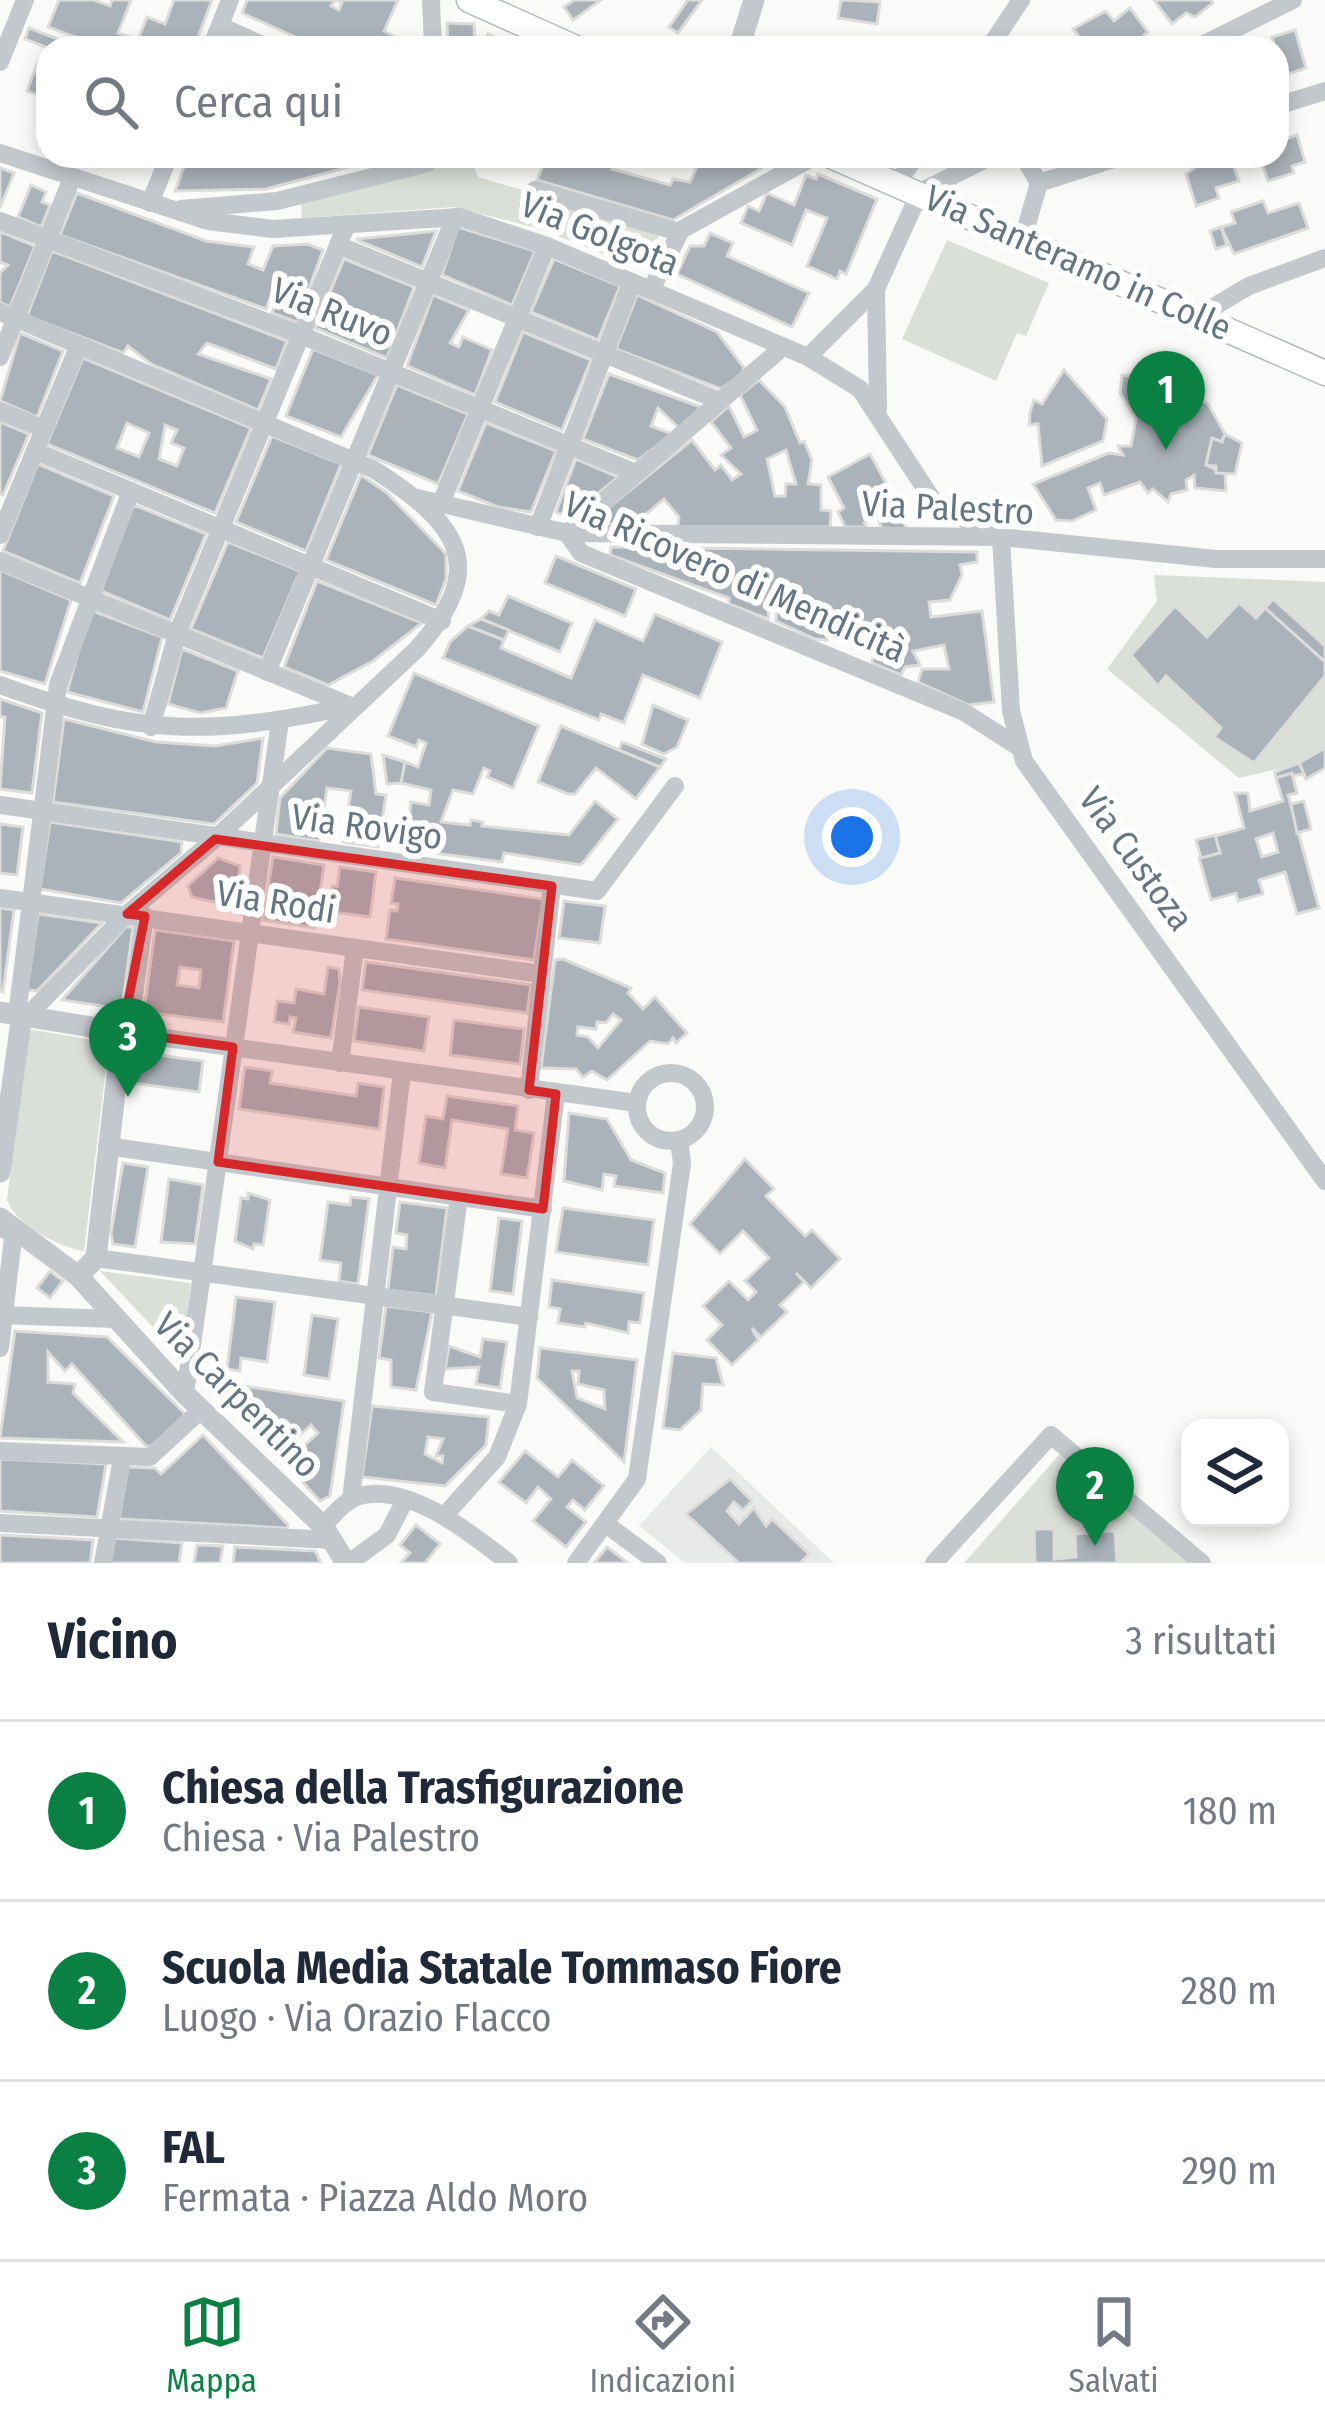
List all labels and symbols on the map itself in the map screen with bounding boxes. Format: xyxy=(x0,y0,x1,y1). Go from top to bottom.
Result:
street label: Via Santeramo in Colle xyxy=(918,176,1238,350)
street label: Via Golgota xyxy=(514,182,686,286)
street label: Via Ruvo xyxy=(265,268,399,356)
pin: 1 xyxy=(1127,351,1205,450)
street label: Via Ricovero di Mendicità xyxy=(557,482,913,672)
street label: Via Palestro xyxy=(861,482,1035,534)
street label: Via Custoza xyxy=(1069,779,1203,939)
street label: Via Rovigo xyxy=(289,795,445,859)
your location xyxy=(822,807,882,867)
street label: Via Rodi xyxy=(213,871,339,933)
pin: 3 xyxy=(89,998,167,1097)
street label: Via Carpentino xyxy=(145,1303,329,1487)
pin: 2 xyxy=(1056,1447,1134,1546)

